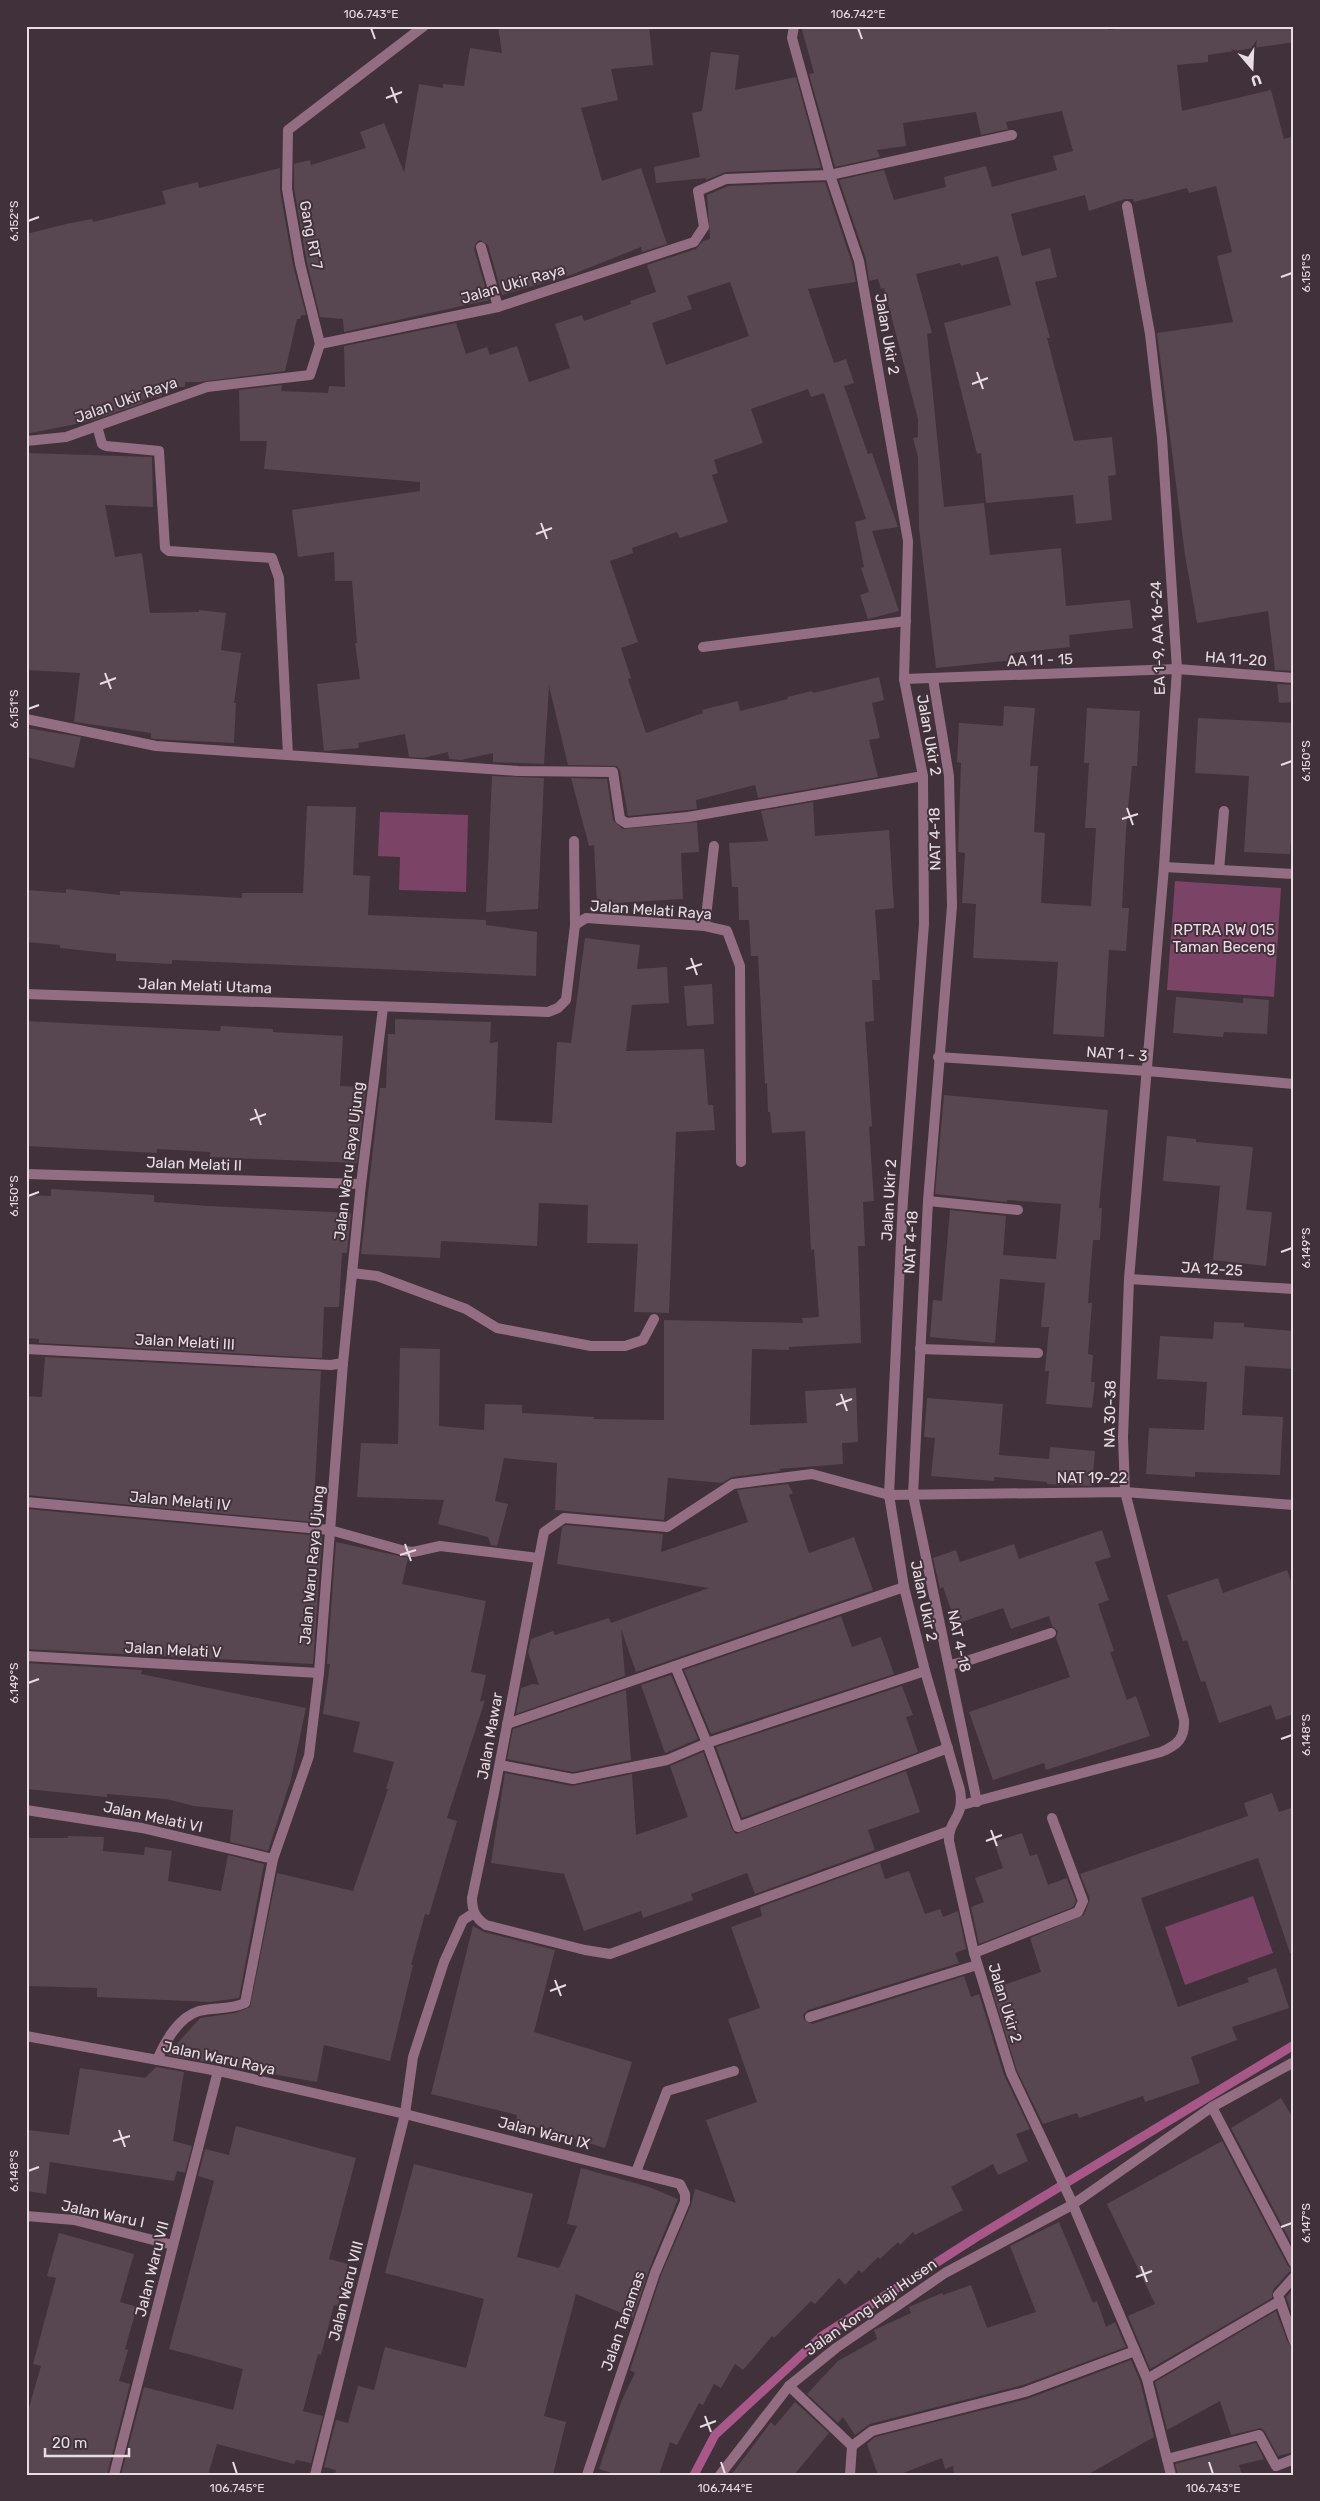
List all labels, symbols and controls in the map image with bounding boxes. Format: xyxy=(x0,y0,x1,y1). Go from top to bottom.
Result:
text: 106.743°E xyxy=(344,7,399,21)
text: 106.742°E xyxy=(831,7,885,21)
north arrow xyxy=(1228,42,1278,92)
text: U xyxy=(1249,70,1264,90)
street label: Gang RT 7 xyxy=(296,199,327,271)
text: 6.152°S xyxy=(7,201,21,241)
text: 6.151°S xyxy=(1299,254,1313,292)
street label: Jalan Ukir Raya xyxy=(459,261,567,307)
street label: Jalan Ukir 2 xyxy=(871,292,903,376)
street label: Jalan Ukir Raya xyxy=(72,373,180,427)
street label: EA 1-9, AA 16-24 xyxy=(1147,581,1169,695)
street label: HA 11-20 xyxy=(1205,648,1267,670)
street label: AA 11 - 15 xyxy=(1007,650,1073,670)
text: 6.151°S xyxy=(7,690,21,728)
street label: Jalan Ukir 2 xyxy=(913,693,945,777)
text: 6.150°S xyxy=(1299,740,1313,782)
street label: NAT 4-18 xyxy=(925,807,945,871)
street label: Jalan Melati Raya xyxy=(590,897,712,923)
park label: RPTRA RW 015 Taman Beceng xyxy=(1172,921,1276,956)
street label: Jalan Melati Utama xyxy=(138,975,272,997)
street label: NAT 1 - 3 xyxy=(1086,1043,1148,1065)
street label: Jalan Waru Raya Ujung xyxy=(330,1081,368,1241)
street label: Jalan Melati II xyxy=(146,1153,242,1175)
street label: Jalan Ukir 2 xyxy=(878,1158,900,1241)
text: 6.150°S xyxy=(7,1175,21,1217)
street label: NAT 4-18 xyxy=(900,1210,922,1274)
text: 6.149°S xyxy=(1299,1227,1313,1269)
street label: JA 12-25 xyxy=(1181,1258,1243,1280)
street label: Jalan Melati III xyxy=(135,1330,235,1354)
street label: NA 30-38 xyxy=(1100,1380,1120,1448)
street label: NAT 19-22 xyxy=(1057,1469,1128,1487)
street label: Jalan Waru Raya Ujung xyxy=(296,1485,328,1645)
street label: Jalan Melati IV xyxy=(129,1488,232,1514)
street label: Jalan Ukir 2 xyxy=(907,1559,941,1643)
street label: NAT 4-18 xyxy=(944,1608,974,1674)
street label: Jalan Melati V xyxy=(124,1638,222,1662)
text: 6.149°S xyxy=(7,1662,21,1704)
street label: Jalan Mawar xyxy=(473,1691,507,1781)
text: 6.148°S xyxy=(1299,1714,1313,1756)
street label: Jalan Melati VI xyxy=(102,1798,204,1836)
street label: Jalan Ukir 2 xyxy=(984,1961,1026,2045)
street label: Jalan Waru Raya xyxy=(161,2037,277,2079)
street label: Jalan Waru IX xyxy=(496,2113,592,2153)
text: 6.148°S xyxy=(7,2150,21,2192)
street label: Jalan Waru I xyxy=(60,2196,146,2232)
text: 6.147°S xyxy=(1299,2203,1313,2243)
street label: Jalan Waru VII xyxy=(131,2219,173,2319)
street label: Jalan Waru VIII xyxy=(325,2239,367,2343)
street label: Jalan Kong Haji Husen xyxy=(802,2255,940,2359)
street label: Jalan Tanamas xyxy=(598,2268,649,2373)
scale bar xyxy=(45,2426,129,2458)
text: 20 m xyxy=(52,2434,87,2452)
text: 106.745°E xyxy=(210,2481,264,2495)
text: 106.744°E xyxy=(697,2481,753,2495)
text: 106.743°E xyxy=(1186,2481,1241,2495)

